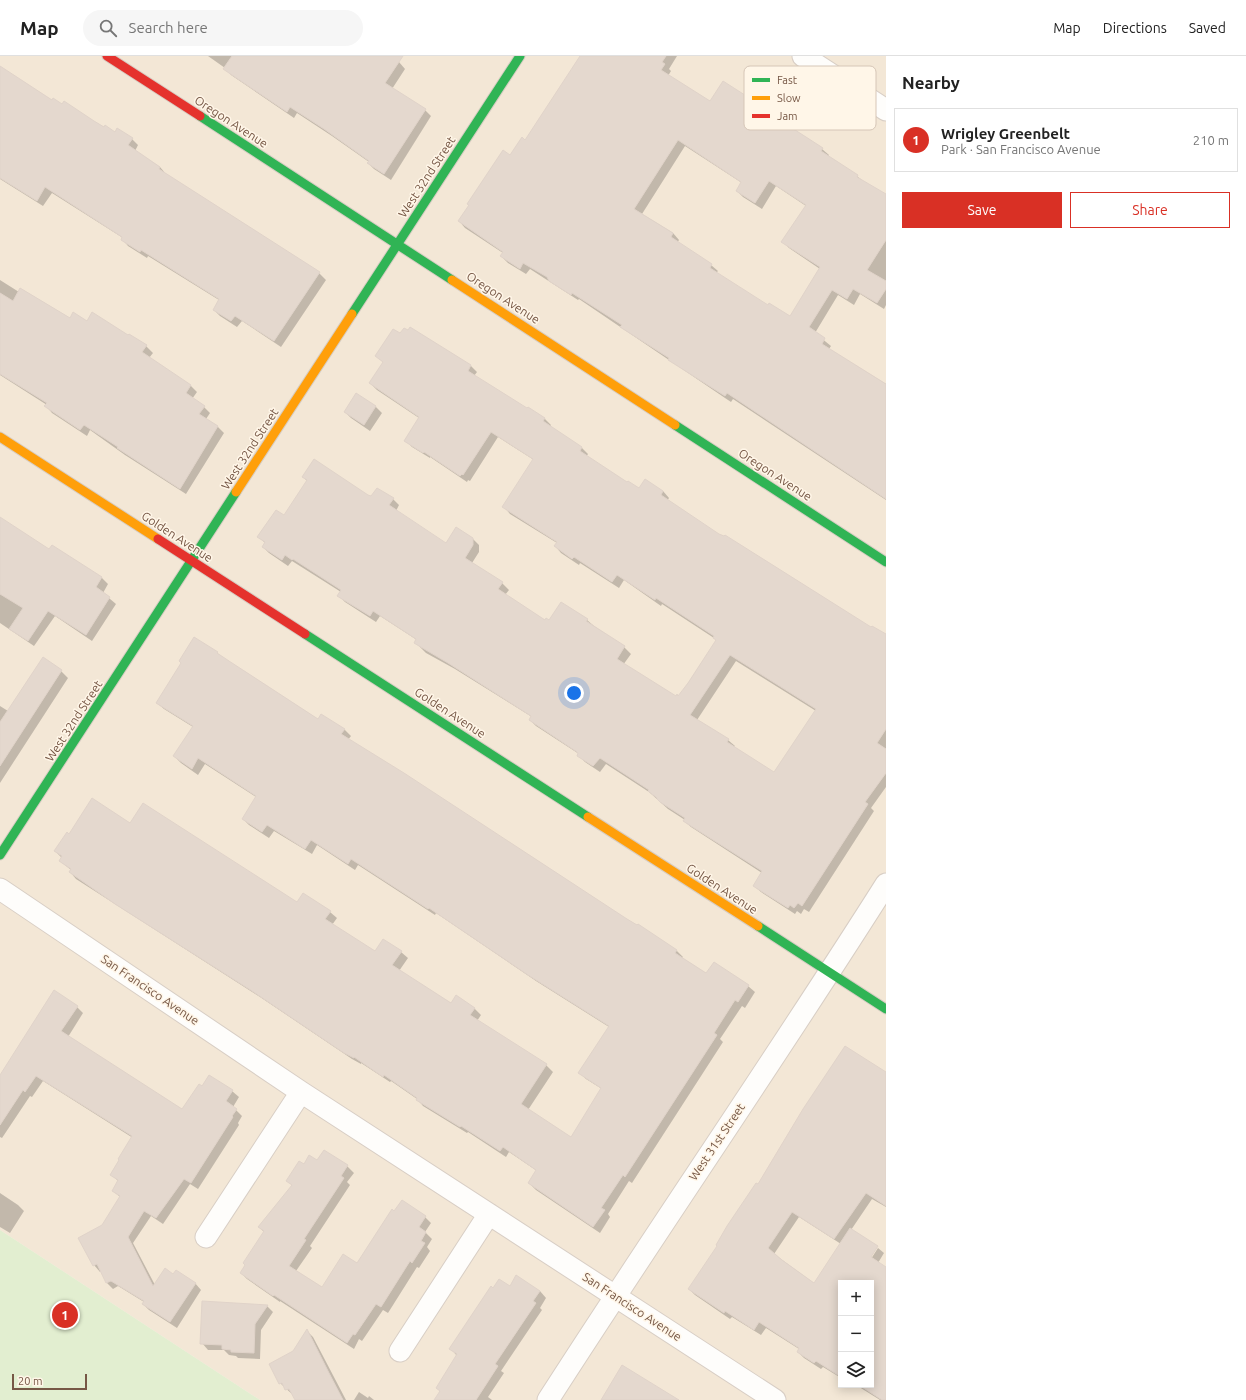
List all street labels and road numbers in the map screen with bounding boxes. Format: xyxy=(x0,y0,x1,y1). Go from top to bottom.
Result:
street label: Oregon Avenue xyxy=(192,93,270,150)
street label: West 32nd Street xyxy=(396,134,458,220)
street label: Oregon Avenue xyxy=(464,269,542,326)
street label: West 32nd Street xyxy=(219,406,281,492)
street label: Oregon Avenue xyxy=(736,446,814,503)
street label: Golden Avenue xyxy=(139,509,215,564)
street label: West 32nd Street xyxy=(43,678,105,764)
street label: Golden Avenue xyxy=(412,685,488,740)
street label: Golden Avenue xyxy=(684,861,760,916)
street label: San Francisco Avenue xyxy=(99,952,202,1027)
street label: West 31st Street xyxy=(686,1101,747,1183)
street label: San Francisco Avenue xyxy=(580,1270,684,1343)

